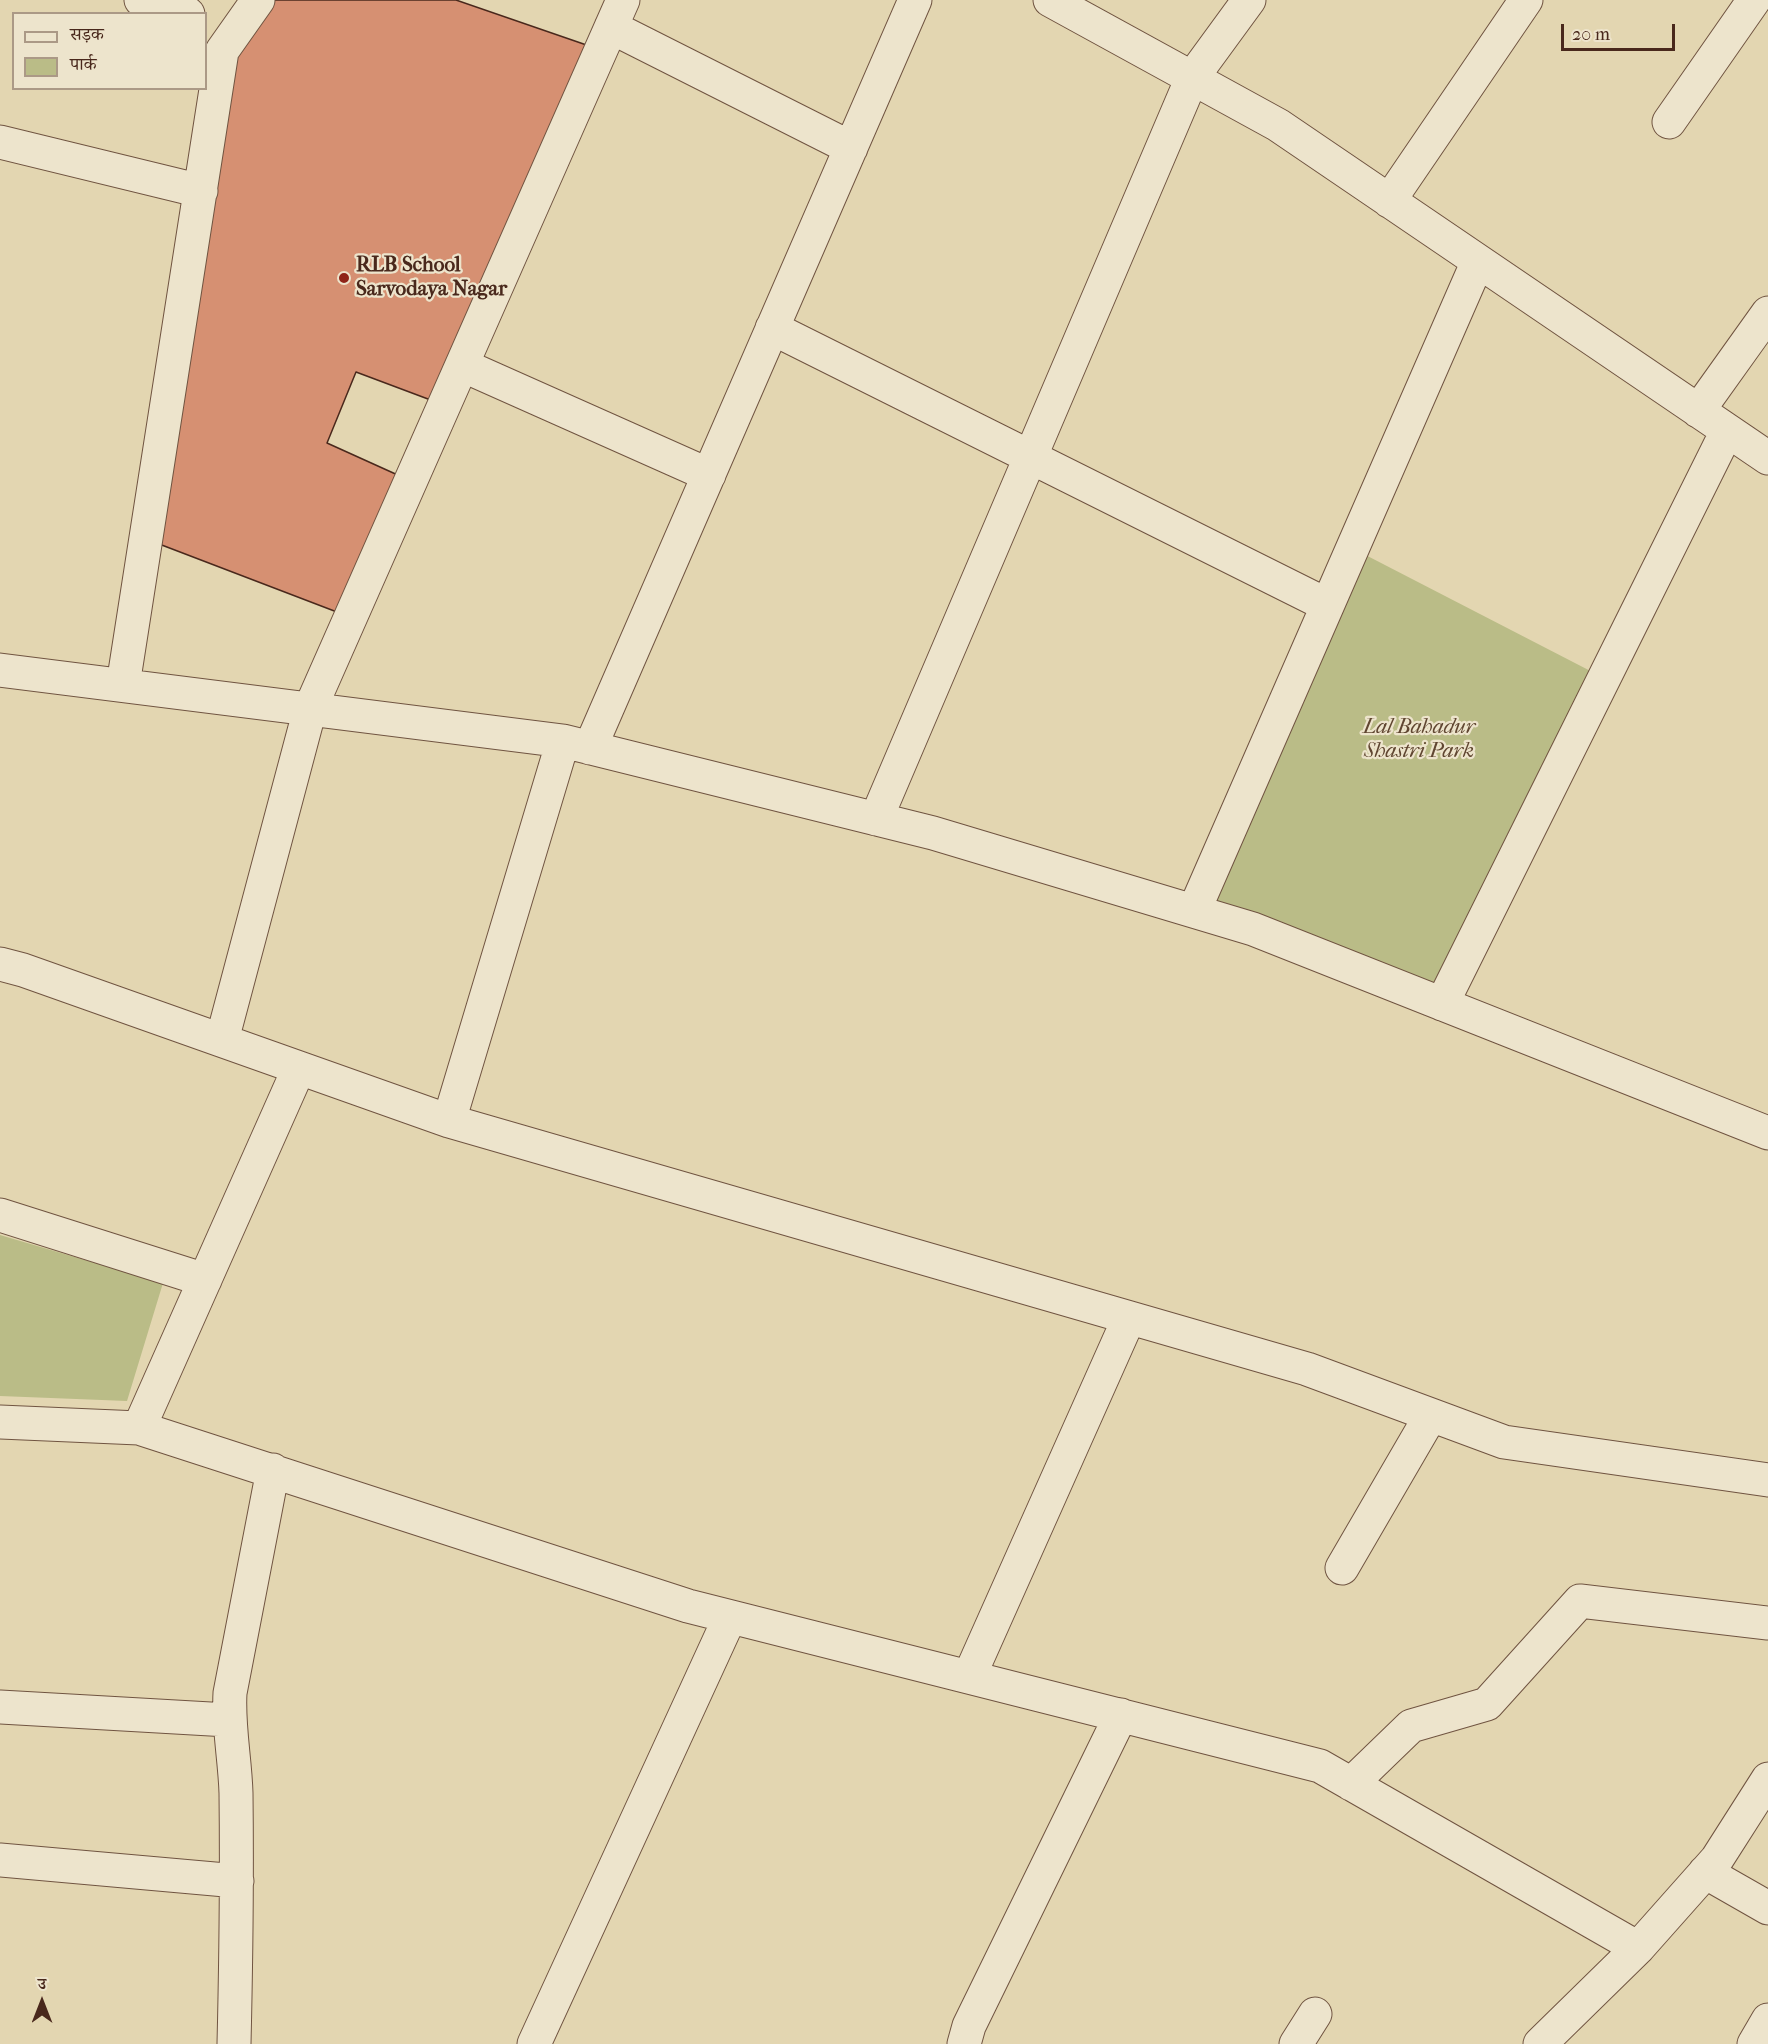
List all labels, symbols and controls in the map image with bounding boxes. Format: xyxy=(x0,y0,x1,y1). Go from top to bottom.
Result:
legend xyxy=(12,12,207,90)
scale bar xyxy=(1564,12,1678,50)
text: सड़क xyxy=(70,24,104,45)
text: 20 m xyxy=(1572,24,1610,45)
text: पार्क xyxy=(70,54,97,75)
place label: RLB School Sarvodaya Nagar xyxy=(356,253,507,303)
marker: RLB School Sarvodaya Nagar xyxy=(337,271,351,285)
park label: Lal Bahadur Shastri Park xyxy=(1363,715,1475,765)
north arrow xyxy=(12,1972,72,2032)
text: उ xyxy=(38,1974,46,1993)

